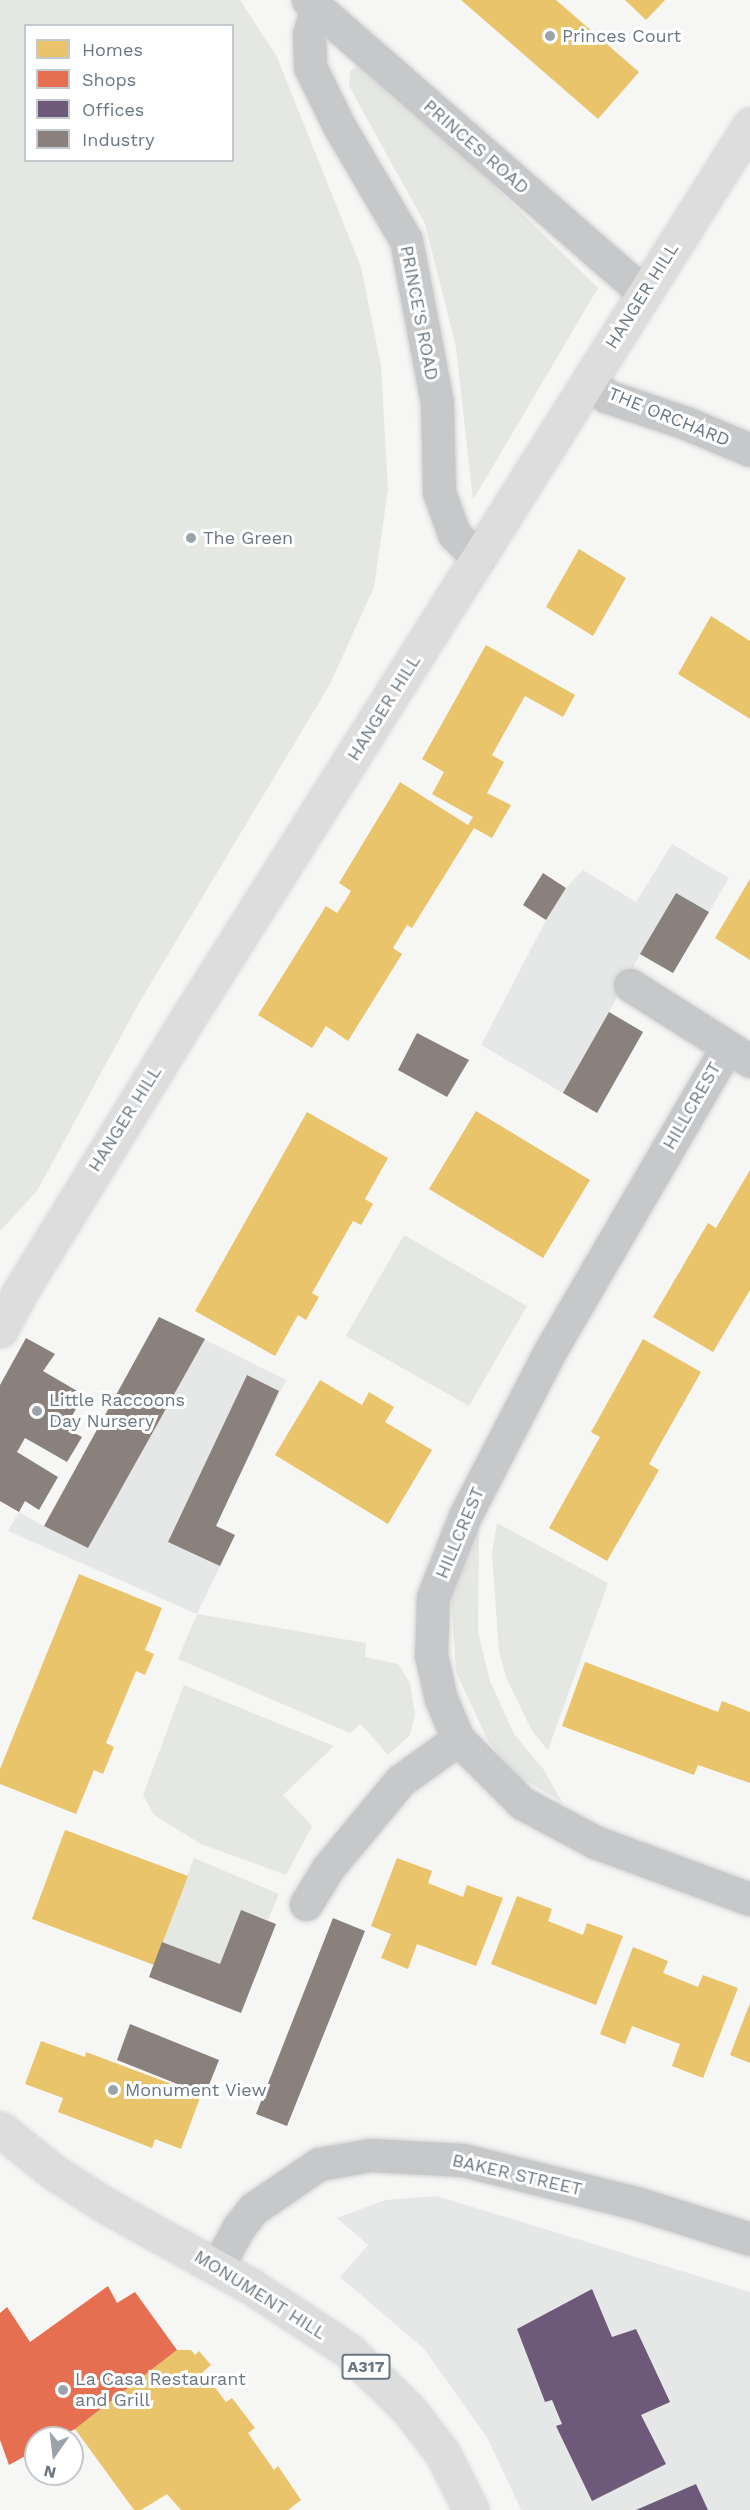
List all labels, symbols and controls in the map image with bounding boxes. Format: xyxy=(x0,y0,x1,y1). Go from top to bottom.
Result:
legend xyxy=(24,24,234,162)
place label: Princes Court xyxy=(562,25,681,47)
marker: Princes Court xyxy=(543,29,557,43)
text: Homes xyxy=(82,39,143,60)
text: Shops xyxy=(82,69,136,90)
street label: PRINCES ROAD xyxy=(419,95,533,199)
text: Offices xyxy=(82,99,144,120)
text: Industry xyxy=(82,129,154,150)
street label: HANGER HILL xyxy=(601,239,683,353)
street label: PRINCE'S ROAD xyxy=(395,244,443,382)
street label: THE ORCHARD xyxy=(605,383,733,451)
place label: The Green xyxy=(203,527,293,549)
marker: The Green xyxy=(184,531,198,545)
street label: HANGER HILL xyxy=(343,651,425,765)
street label: HILLCREST xyxy=(658,1058,726,1154)
street label: HANGER HILL xyxy=(84,1062,166,1176)
place label: Little Raccoons Day Nursery xyxy=(49,1390,185,1432)
marker: Little Raccoons Day Nursery xyxy=(30,1404,44,1418)
street label: HILLCREST xyxy=(431,1484,489,1582)
place label: Monument View xyxy=(125,2079,267,2101)
marker: Monument View xyxy=(106,2083,120,2097)
street label: BAKER STREET xyxy=(450,2150,584,2200)
street label: MONUMENT HILL xyxy=(190,2246,330,2344)
road number: A317 xyxy=(340,2354,392,2380)
place label: La Casa Restaurant and Grill xyxy=(75,2369,247,2412)
marker: La Casa Restaurant and Grill xyxy=(56,2383,70,2397)
north arrow xyxy=(24,2426,84,2486)
text: N xyxy=(42,2461,58,2483)

